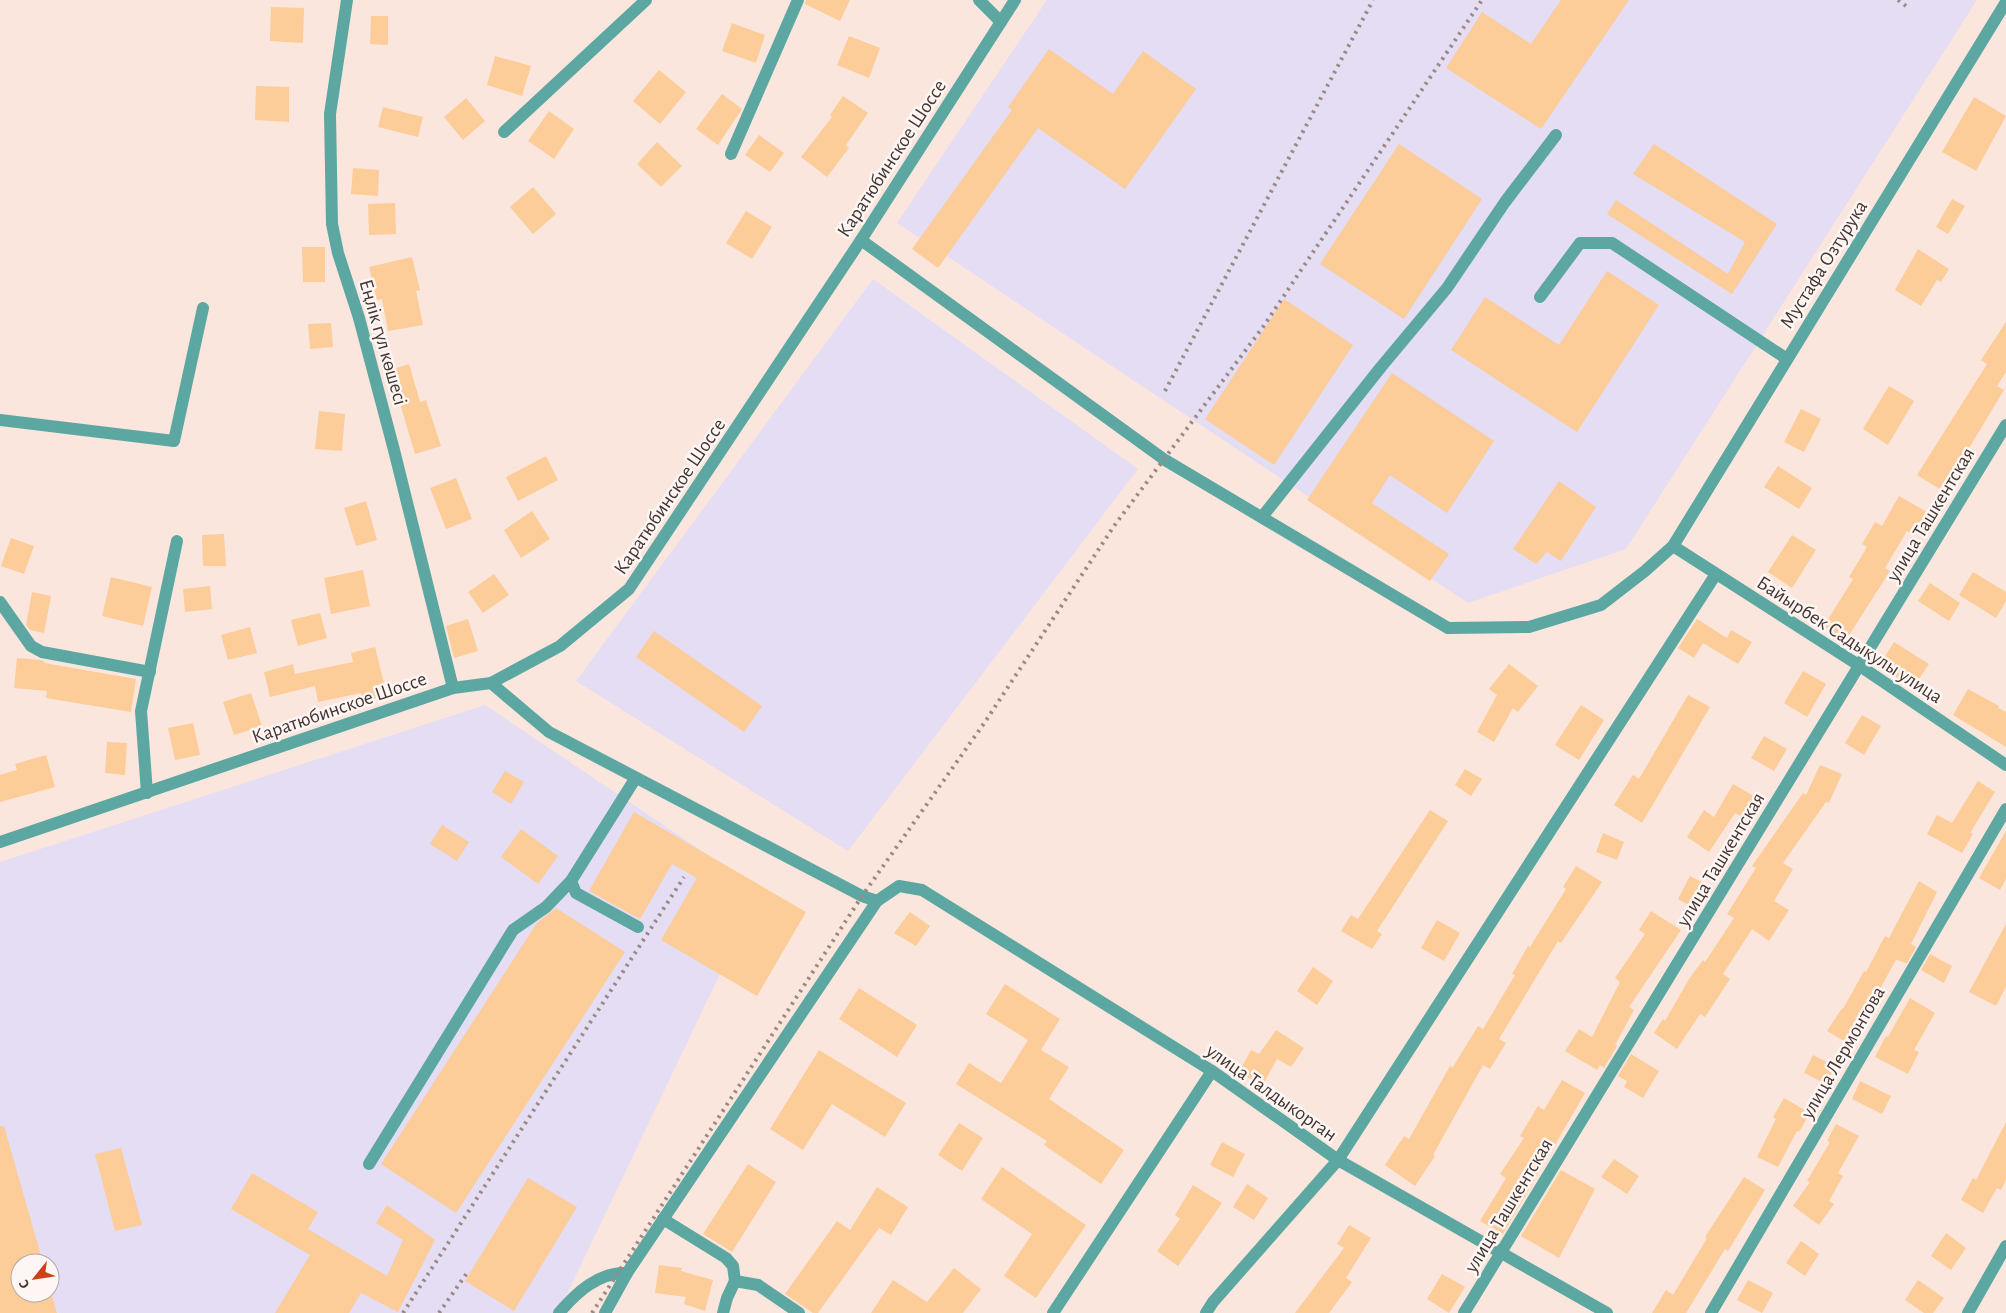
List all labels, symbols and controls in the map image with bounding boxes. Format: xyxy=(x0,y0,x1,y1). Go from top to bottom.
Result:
street label: Каратюбинское Шоссе xyxy=(834,76,950,241)
street label: Мустафа Озтурука xyxy=(1776,197,1871,332)
street label: Еңлік гүл көшесі xyxy=(356,277,411,408)
street label: Каратюбинское Шоссе xyxy=(610,415,729,578)
street label: улица Ташкентская xyxy=(1883,444,1979,586)
street label: Байырбек Садыкулы улица xyxy=(1753,572,1946,707)
street label: Каратюбинское Шоссе xyxy=(249,669,429,747)
street label: улица Ташкентская xyxy=(1673,789,1769,931)
street label: улица Лермонтова xyxy=(1797,983,1889,1123)
street label: улица Талдыкорган xyxy=(1202,1040,1340,1145)
street label: улица Ташкентская xyxy=(1461,1135,1557,1277)
north arrow xyxy=(10,1253,60,1303)
text: С xyxy=(16,1277,33,1291)

